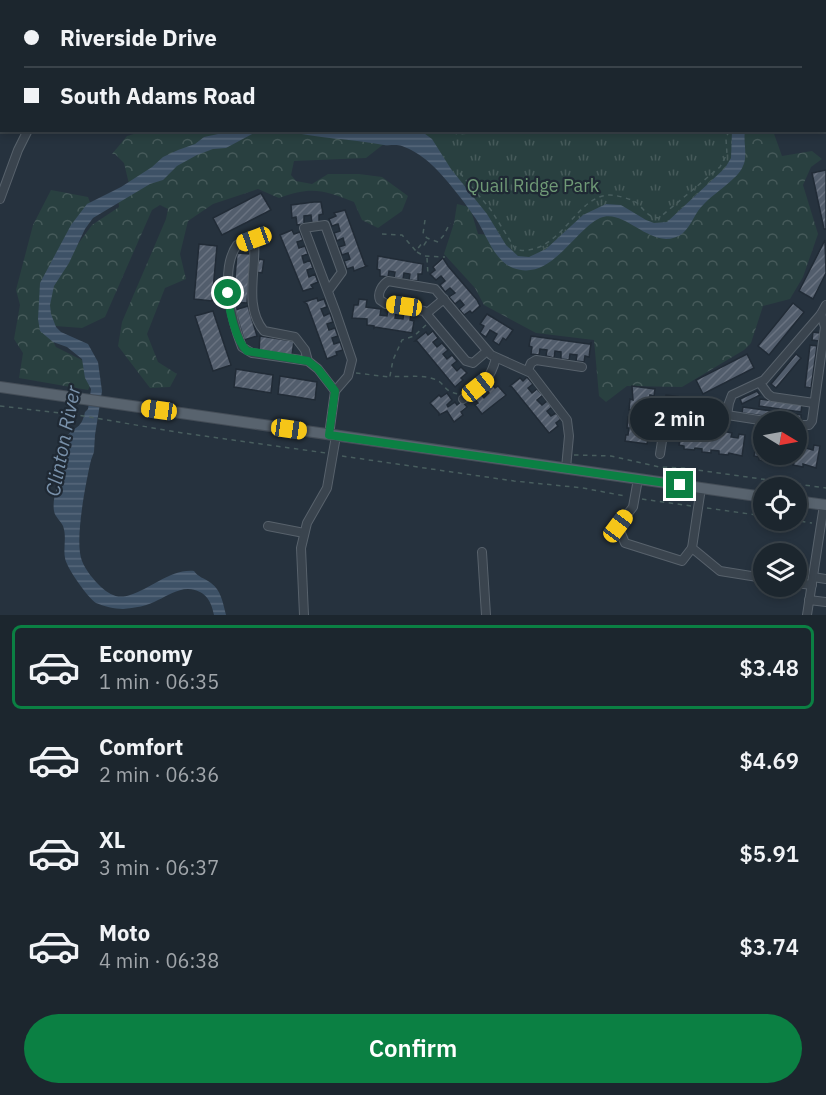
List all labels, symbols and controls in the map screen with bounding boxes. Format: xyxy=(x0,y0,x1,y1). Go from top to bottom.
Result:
text: Riverside Drive xyxy=(60,23,217,52)
text: South Adams Road xyxy=(60,81,256,110)
park label: Quail Ridge Park xyxy=(467,174,600,197)
car xyxy=(234,224,274,254)
route start xyxy=(214,279,241,306)
car xyxy=(385,295,423,317)
car xyxy=(458,369,498,405)
water label: Clinton River xyxy=(39,383,87,498)
callout: 2 min xyxy=(630,398,730,440)
car xyxy=(140,399,178,421)
text: 2 min xyxy=(654,405,705,432)
north arrow xyxy=(753,411,807,465)
map controls xyxy=(753,411,807,597)
car xyxy=(270,418,308,440)
route end xyxy=(666,471,693,498)
button: locate xyxy=(753,477,807,531)
car xyxy=(600,506,636,546)
button: layers xyxy=(753,543,807,597)
text: Economy xyxy=(99,639,193,668)
icon: car xyxy=(27,640,81,694)
text: $3.48 xyxy=(740,653,799,682)
text: 1 min · 06:35 xyxy=(99,668,219,695)
text: Comfort xyxy=(99,732,183,761)
icon: car xyxy=(27,733,81,787)
text: $4.69 xyxy=(740,746,799,775)
text: 2 min · 06:36 xyxy=(99,761,219,788)
text: XL xyxy=(99,825,125,854)
icon: car xyxy=(27,826,81,880)
text: $5.91 xyxy=(740,839,799,868)
text: 3 min · 06:37 xyxy=(99,854,219,881)
text: Moto xyxy=(99,918,150,947)
icon: car xyxy=(27,919,81,973)
text: $3.74 xyxy=(740,932,799,961)
text: 4 min · 06:38 xyxy=(99,947,219,974)
button: Confirm xyxy=(24,1014,802,1083)

